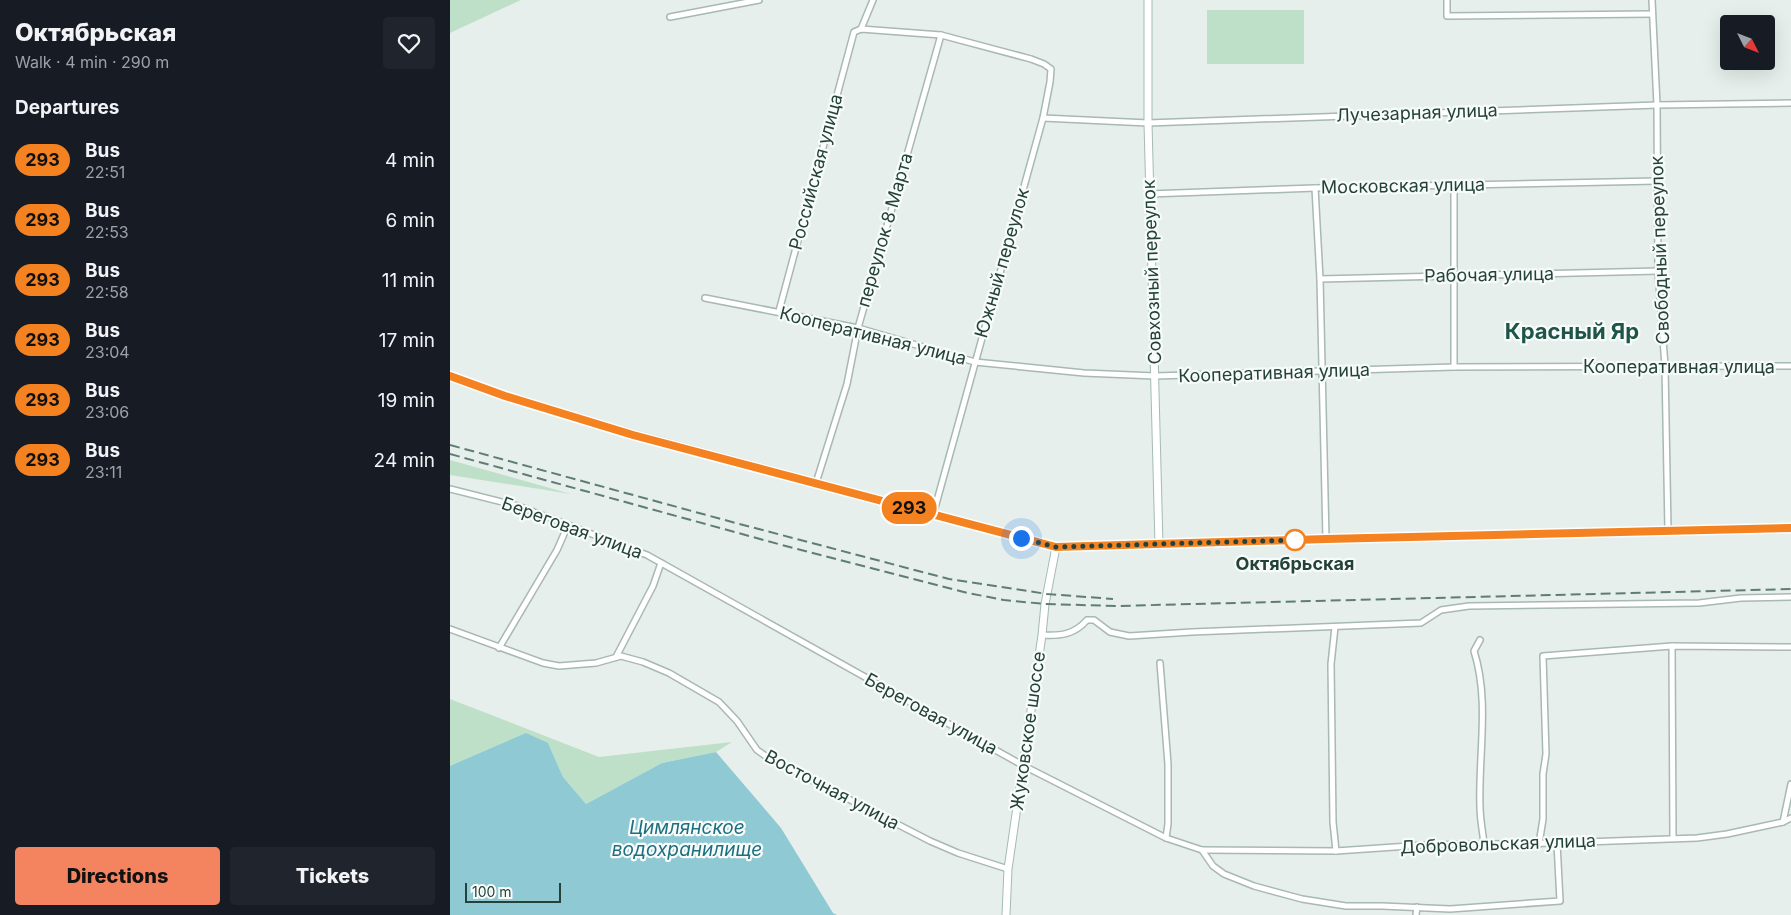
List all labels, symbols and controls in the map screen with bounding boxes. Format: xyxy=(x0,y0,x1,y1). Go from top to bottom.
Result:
north arrow xyxy=(1720,15,1775,70)
map controls xyxy=(1720,15,1775,70)
button: heart xyxy=(383,17,435,69)
text: Октябрьская xyxy=(15,18,176,47)
text: Walk · 4 min · 290 m xyxy=(15,52,169,72)
street label: Российская улица xyxy=(785,92,846,252)
text: Departures xyxy=(15,96,119,119)
street label: Лучезарная улица xyxy=(1336,99,1498,126)
text: Bus xyxy=(85,139,120,162)
text: 293 xyxy=(25,149,60,170)
text: 4 min xyxy=(385,149,435,172)
street label: переулок 8 Марта xyxy=(852,150,917,309)
street label: Свободный переулок xyxy=(1646,155,1673,345)
text: 22:51 xyxy=(85,162,125,182)
street label: Московская улица xyxy=(1321,174,1485,197)
street label: Совхозный переулок xyxy=(1138,179,1165,365)
street label: Южный переулок xyxy=(970,185,1033,340)
text: Bus xyxy=(85,199,120,222)
text: 293 xyxy=(25,209,60,230)
text: 6 min xyxy=(385,209,435,232)
text: 22:53 xyxy=(85,222,129,242)
text: Bus xyxy=(85,259,120,282)
street label: Рабочая улица xyxy=(1424,263,1554,286)
text: 293 xyxy=(25,269,60,290)
text: 11 min xyxy=(382,269,435,292)
text: 22:58 xyxy=(85,282,129,302)
street label: Кооперативная улица xyxy=(778,302,969,369)
district label: Красный Яр xyxy=(1505,318,1639,344)
text: Bus xyxy=(85,319,120,342)
text: 293 xyxy=(25,329,60,350)
text: 17 min xyxy=(379,329,435,352)
text: 23:04 xyxy=(85,342,130,362)
street label: Кооперативная улица xyxy=(1583,356,1775,377)
street label: Кооперативная улица xyxy=(1178,359,1370,386)
text: Bus xyxy=(85,379,120,402)
text: 293 xyxy=(25,389,60,410)
text: 19 min xyxy=(378,389,435,412)
text: 23:06 xyxy=(85,402,129,422)
text: Bus xyxy=(85,439,120,462)
text: 293 xyxy=(25,449,60,470)
text: 24 min xyxy=(374,449,435,472)
text: 23:11 xyxy=(85,462,122,482)
street label: Береговая улица xyxy=(499,492,646,563)
line badge: 293 xyxy=(880,492,938,524)
text: 293 xyxy=(892,497,926,518)
your location xyxy=(1009,526,1034,551)
marker: Октябрьская xyxy=(1284,529,1306,551)
place label: Октябрьская xyxy=(1236,553,1354,574)
street label: Жуковское шоссе xyxy=(1006,650,1049,812)
street label: Береговая улица xyxy=(861,668,1001,759)
street label: Восточная улица xyxy=(761,745,903,834)
water label: Цимлянское водохранилище xyxy=(612,816,762,861)
street label: Добровольская улица xyxy=(1400,830,1596,857)
button: Directions xyxy=(15,847,220,905)
button: Tickets xyxy=(230,847,435,905)
scale bar xyxy=(465,880,561,903)
text: 100 m xyxy=(472,883,512,900)

